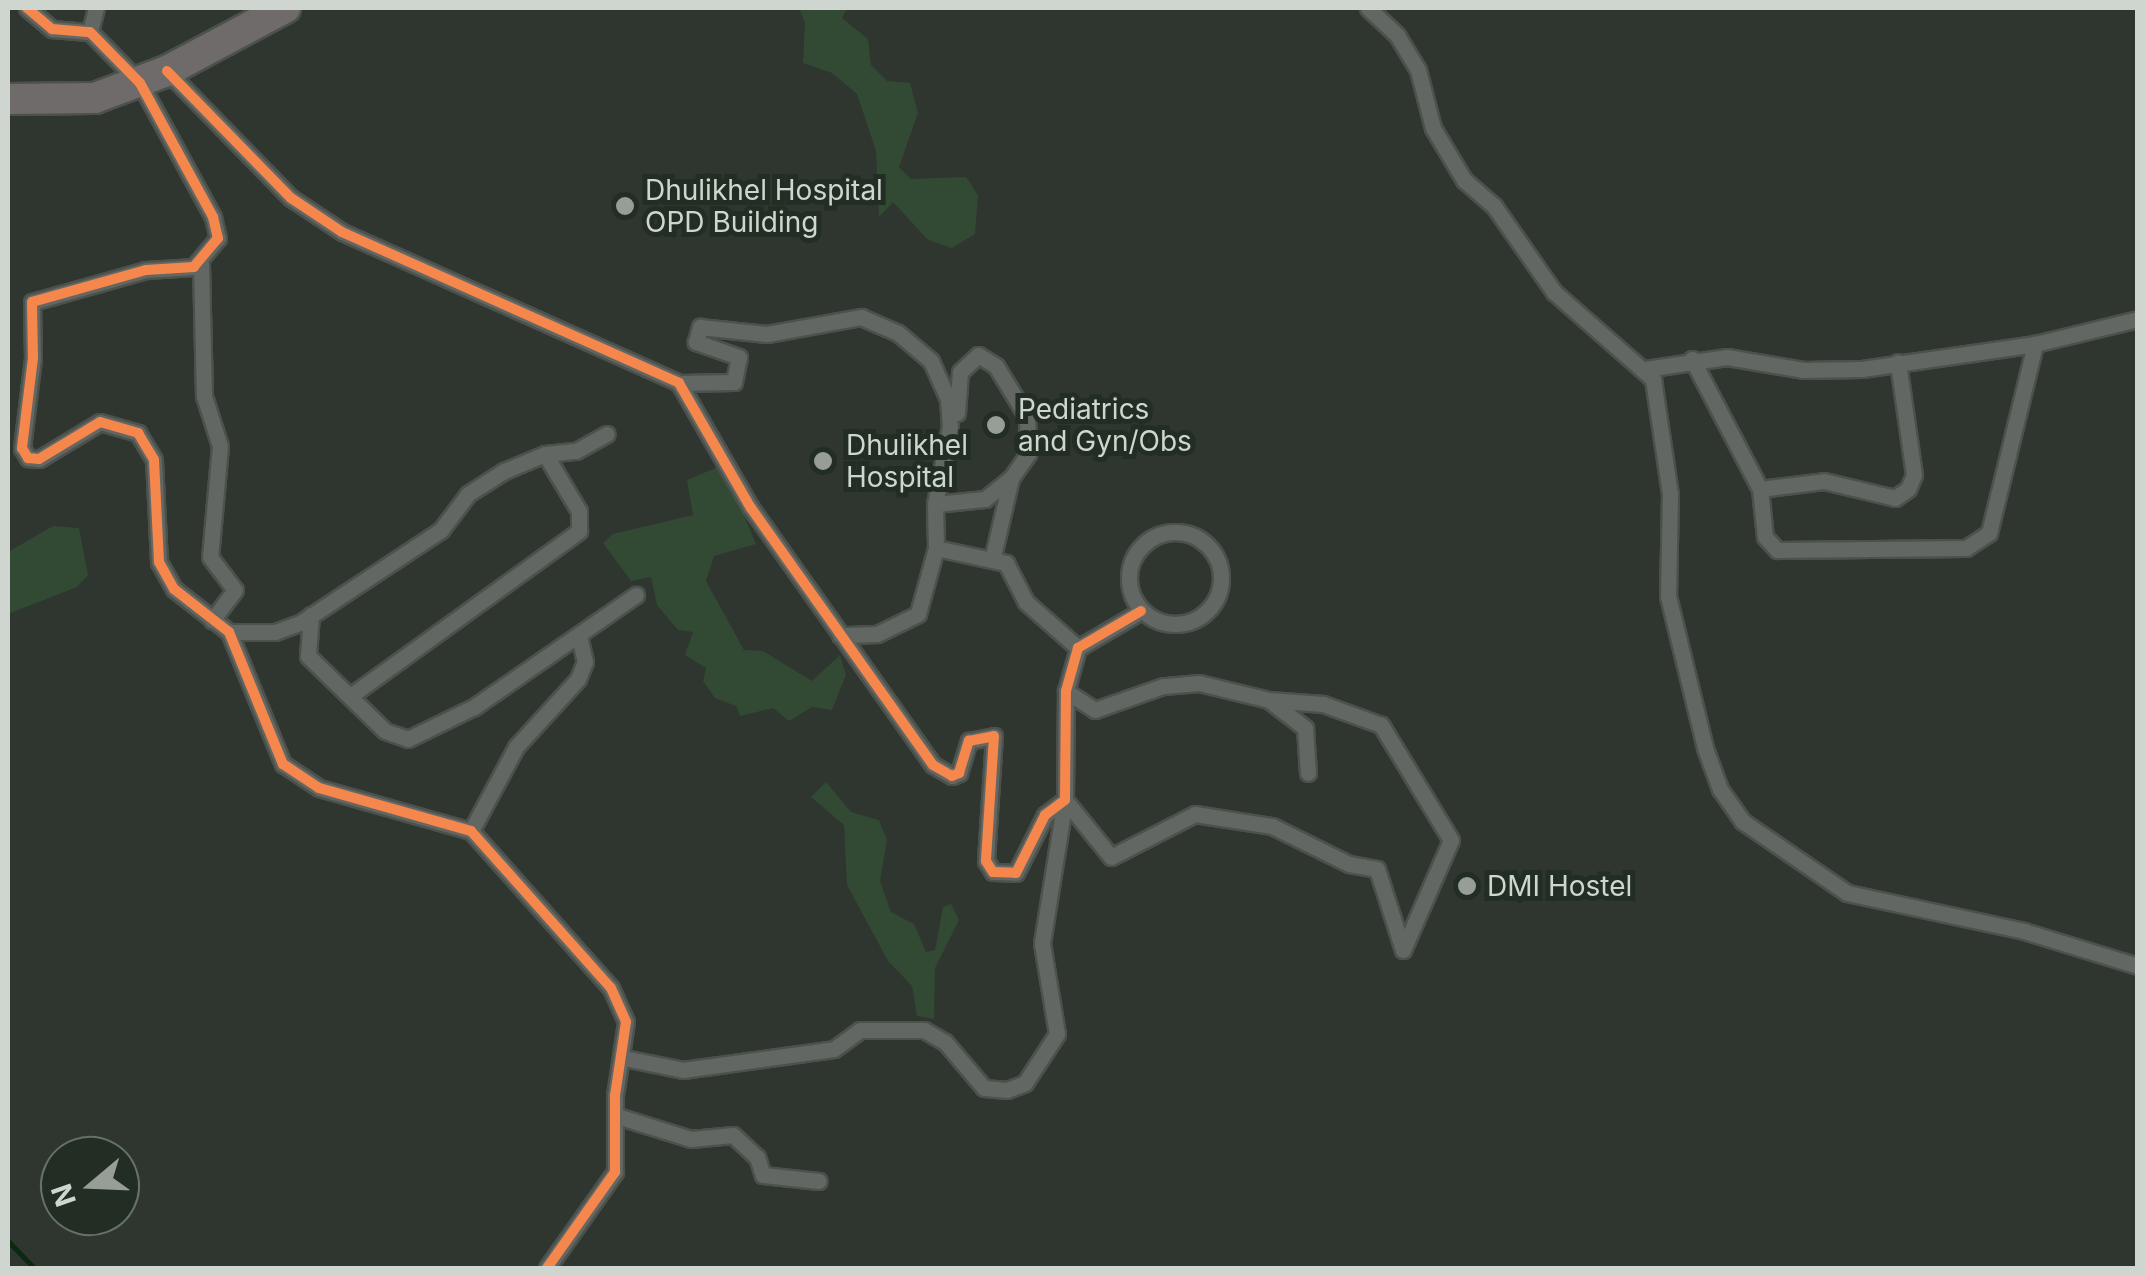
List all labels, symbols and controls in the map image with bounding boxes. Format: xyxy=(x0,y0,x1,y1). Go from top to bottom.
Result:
place label: Dhulikhel Hospital OPD Building xyxy=(645,173,883,239)
marker: Dhulikhel Hospital OPD Building xyxy=(614,195,636,217)
place label: Pediatrics and Gyn/Obs xyxy=(1018,392,1192,458)
marker: Pediatrics and Gyn/Obs xyxy=(983,412,1009,438)
place label: Dhulikhel Hospital xyxy=(846,428,968,494)
marker: Dhulikhel Hospital xyxy=(810,448,836,474)
place label: DMI Hostel xyxy=(1487,869,1632,903)
marker: DMI Hostel xyxy=(1456,875,1478,897)
north arrow xyxy=(40,1136,140,1236)
text: N xyxy=(44,1179,83,1211)

